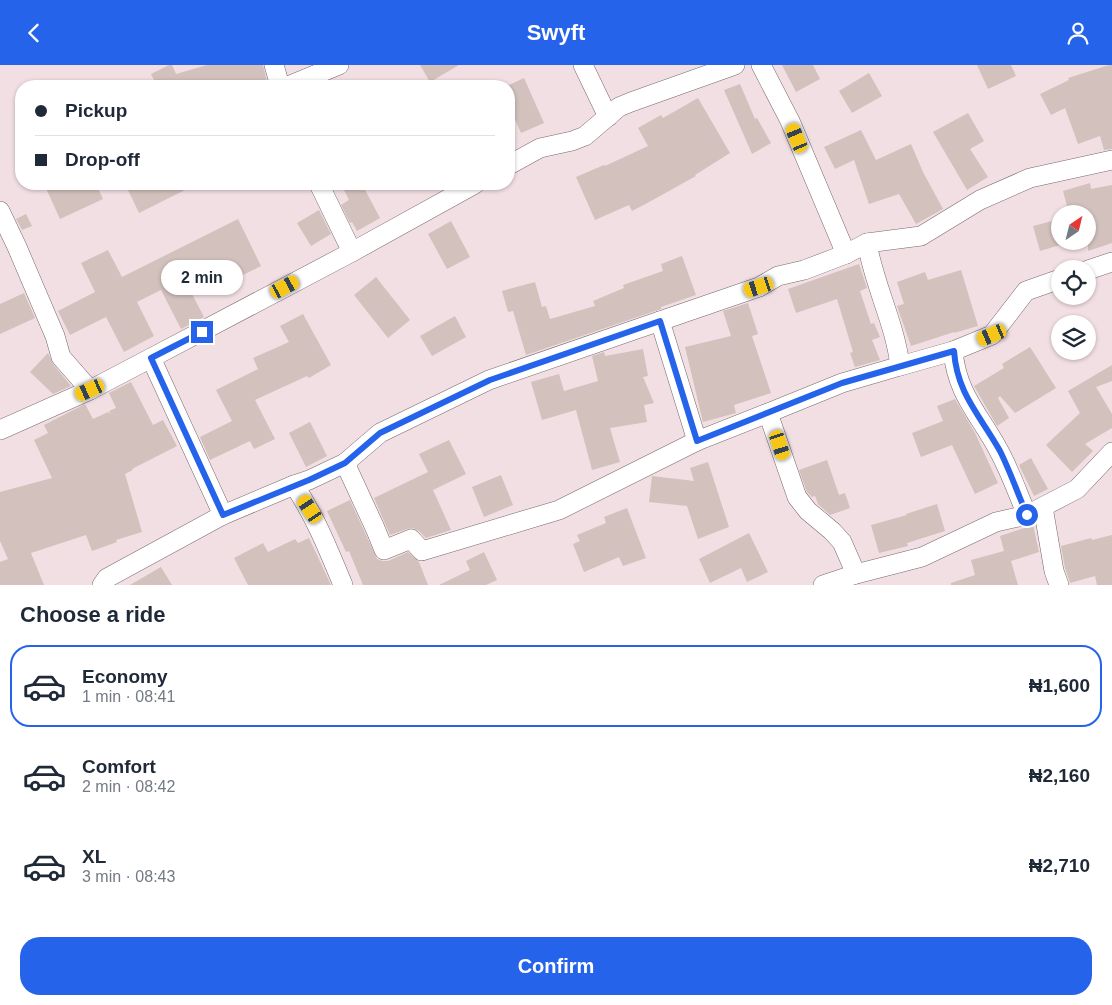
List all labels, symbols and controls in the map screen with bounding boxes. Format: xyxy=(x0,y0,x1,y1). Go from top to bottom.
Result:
icon: back xyxy=(20,19,48,47)
icon: person xyxy=(1064,19,1092,47)
text: Swyft xyxy=(527,20,585,45)
text: Pickup xyxy=(65,100,127,121)
car xyxy=(784,121,809,155)
text: Drop-off xyxy=(65,149,140,170)
north arrow xyxy=(1051,205,1096,250)
map controls xyxy=(1051,205,1096,360)
callout: 2 min xyxy=(161,259,243,295)
button: locate xyxy=(1051,260,1096,305)
text: 2 min xyxy=(181,269,223,286)
car xyxy=(268,273,301,301)
car xyxy=(742,275,775,299)
button: layers xyxy=(1051,315,1096,360)
route end xyxy=(191,321,213,343)
car xyxy=(975,322,1008,348)
car xyxy=(73,377,106,403)
car xyxy=(768,428,791,462)
car xyxy=(295,492,324,526)
route start xyxy=(1016,504,1038,526)
text: Choose a ride xyxy=(20,602,165,627)
icon: car xyxy=(22,664,67,709)
text: Economy xyxy=(82,666,168,687)
text: ₦1,600 xyxy=(1029,675,1090,696)
text: 1 min · 08:41 xyxy=(82,688,175,705)
icon: car xyxy=(22,754,67,799)
text: Comfort xyxy=(82,756,156,777)
text: ₦2,160 xyxy=(1029,765,1090,786)
text: 2 min · 08:42 xyxy=(82,778,175,795)
icon: car xyxy=(22,844,67,889)
text: XL xyxy=(82,846,106,867)
text: ₦2,710 xyxy=(1029,855,1090,876)
text: 3 min · 08:43 xyxy=(82,868,175,885)
button: Confirm xyxy=(20,937,1092,995)

